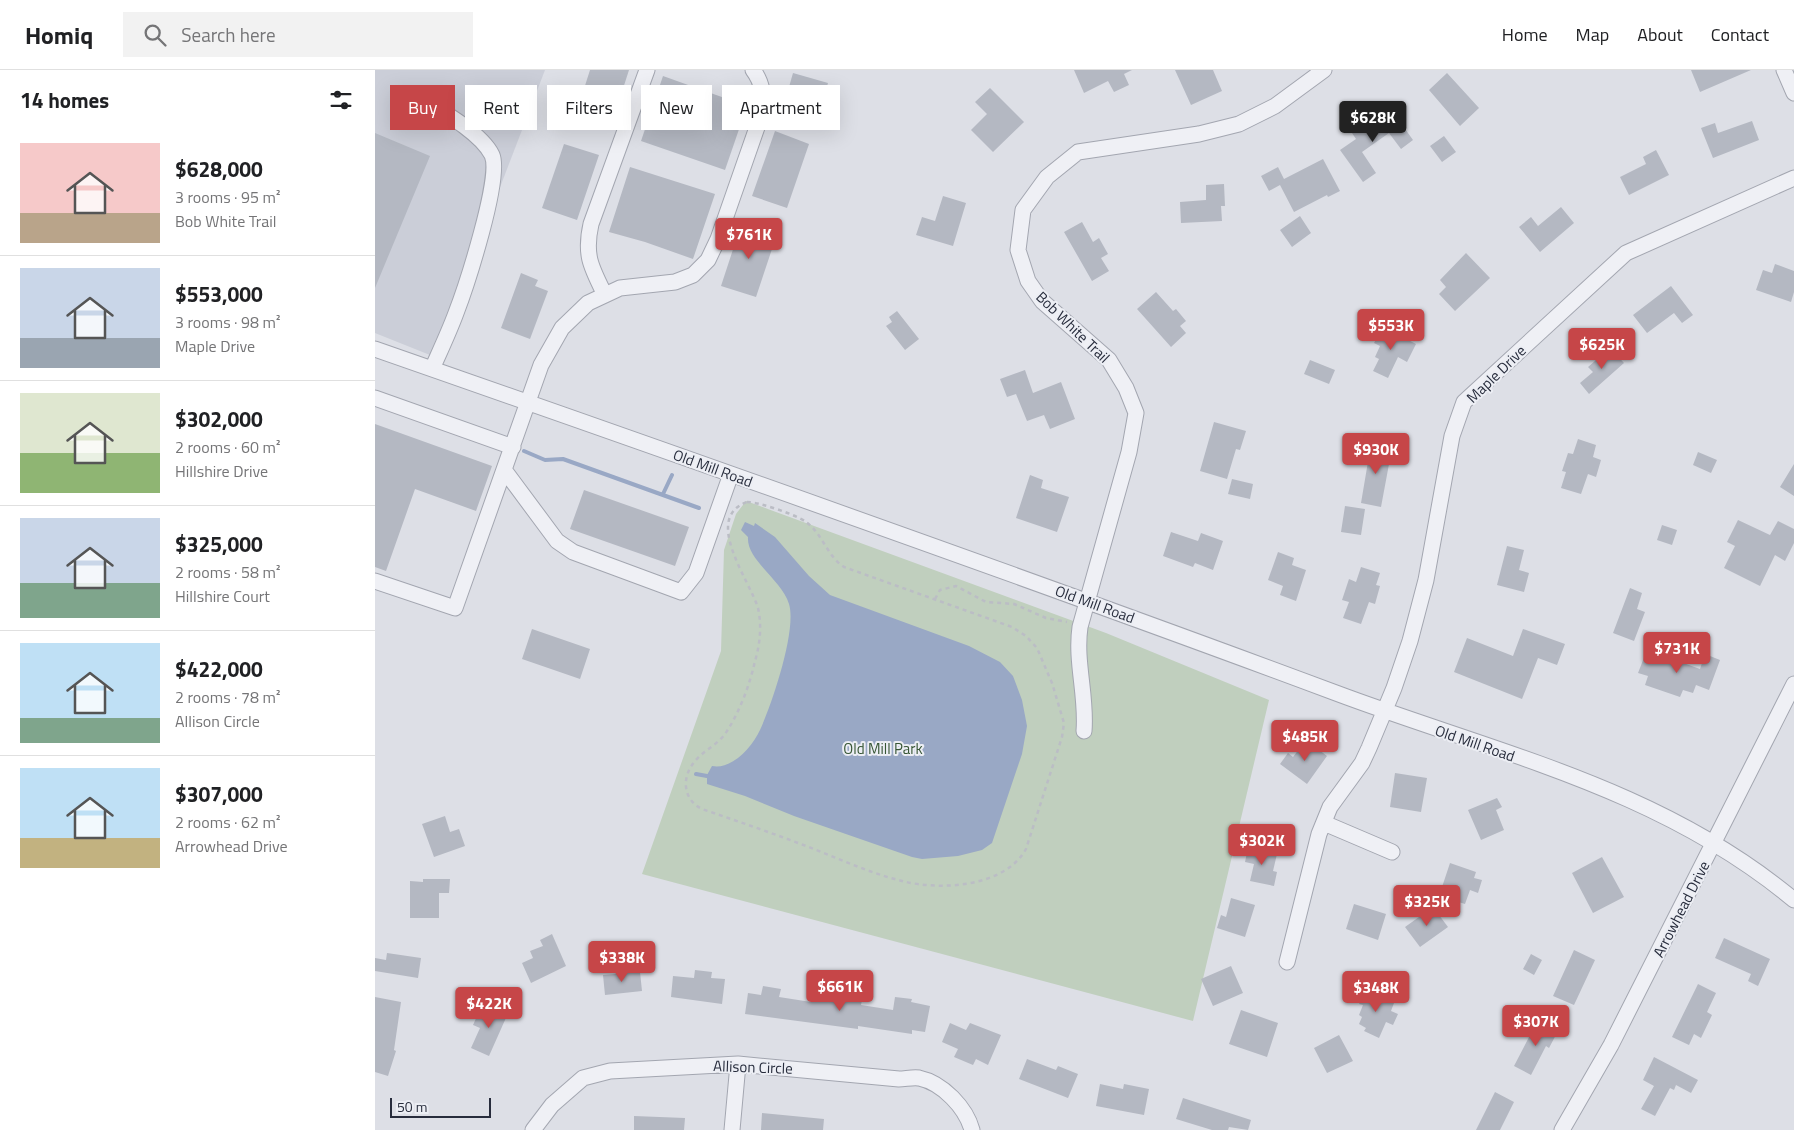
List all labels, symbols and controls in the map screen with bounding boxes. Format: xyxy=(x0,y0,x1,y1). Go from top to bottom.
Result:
search box xyxy=(123,12,473,57)
text: Homiq xyxy=(25,17,93,53)
text: Search here xyxy=(181,20,275,49)
icon: search xyxy=(141,21,169,49)
text: Home xyxy=(1502,21,1548,48)
text: Map xyxy=(1576,21,1609,48)
text: About xyxy=(1637,21,1683,48)
text: Contact xyxy=(1711,21,1769,48)
text: 14 homes xyxy=(20,84,109,116)
chip: Buy xyxy=(390,85,455,130)
chip: Rent xyxy=(465,85,537,130)
chip: Filters xyxy=(547,85,631,130)
chip: New xyxy=(641,85,712,130)
chip: Apartment xyxy=(722,85,840,130)
icon: filters xyxy=(327,86,355,114)
pin: $628K xyxy=(1338,100,1408,143)
text: $628K xyxy=(1350,105,1396,129)
text: $628,000 xyxy=(175,153,263,185)
icon: home xyxy=(60,163,120,223)
text: 3 rooms · 95 m² xyxy=(175,185,280,209)
text: Bob White Trail xyxy=(175,209,277,233)
pin: $761K xyxy=(714,218,784,260)
text: $761K xyxy=(726,222,772,246)
text: $553,000 xyxy=(175,278,263,310)
street label: Bob White Trail xyxy=(1031,286,1115,368)
icon: home xyxy=(60,288,120,348)
pin: $553K xyxy=(1356,308,1426,351)
text: 3 rooms · 98 m² xyxy=(175,310,280,334)
text: $553K xyxy=(1368,313,1414,337)
pin: $625K xyxy=(1567,328,1637,370)
text: $625K xyxy=(1579,332,1625,356)
text: Maple Drive xyxy=(175,334,255,358)
street label: Maple Drive xyxy=(1461,340,1531,408)
text: $302,000 xyxy=(175,403,263,435)
icon: home xyxy=(60,413,120,473)
pin: $930K xyxy=(1341,432,1411,475)
text: 2 rooms · 60 m² xyxy=(175,435,280,459)
text: $930K xyxy=(1353,437,1399,461)
street label: Old Mill Road xyxy=(670,443,756,493)
text: Hillshire Drive xyxy=(175,459,268,483)
text: $325,000 xyxy=(175,528,263,560)
icon: home xyxy=(60,538,120,598)
text: 2 rooms · 58 m² xyxy=(175,560,280,584)
street label: Old Mill Road xyxy=(1052,579,1138,629)
text: Hillshire Court xyxy=(175,584,270,608)
pin: $731K xyxy=(1642,632,1712,674)
text: $731K xyxy=(1654,636,1700,660)
text: $422,000 xyxy=(175,653,263,685)
icon: home xyxy=(60,663,120,723)
text: 2 rooms · 78 m² xyxy=(175,685,280,709)
text: Allison Circle xyxy=(175,709,260,733)
street label: Old Mill Road xyxy=(1432,719,1518,767)
pin: $485K xyxy=(1270,720,1340,762)
text: $485K xyxy=(1282,724,1328,748)
park label: Old Mill Park xyxy=(843,737,923,760)
text: $307,000 xyxy=(175,778,263,810)
icon: home xyxy=(60,788,120,848)
text: 2 rooms · 62 m² xyxy=(175,810,280,834)
pin: $302K xyxy=(1227,824,1297,866)
text: $302K xyxy=(1239,828,1285,852)
text: Arrowhead Drive xyxy=(175,834,288,858)
street label: Arrowhead Drive xyxy=(1647,857,1715,961)
pin: $325K xyxy=(1392,884,1462,927)
text: $325K xyxy=(1404,889,1450,913)
pin: $338K xyxy=(587,940,657,983)
text: $338K xyxy=(599,945,645,969)
pin: $661K xyxy=(805,970,875,1012)
pin: $348K xyxy=(1341,970,1411,1013)
text: $661K xyxy=(817,974,863,998)
text: $348K xyxy=(1353,975,1399,999)
pin: $422K xyxy=(454,986,524,1029)
text: $422K xyxy=(466,991,512,1015)
pin: $307K xyxy=(1501,1004,1571,1047)
text: $307K xyxy=(1513,1009,1559,1033)
street label: Allison Circle xyxy=(713,1054,793,1080)
scale bar xyxy=(390,1095,491,1118)
text: 50 m xyxy=(397,1096,427,1117)

